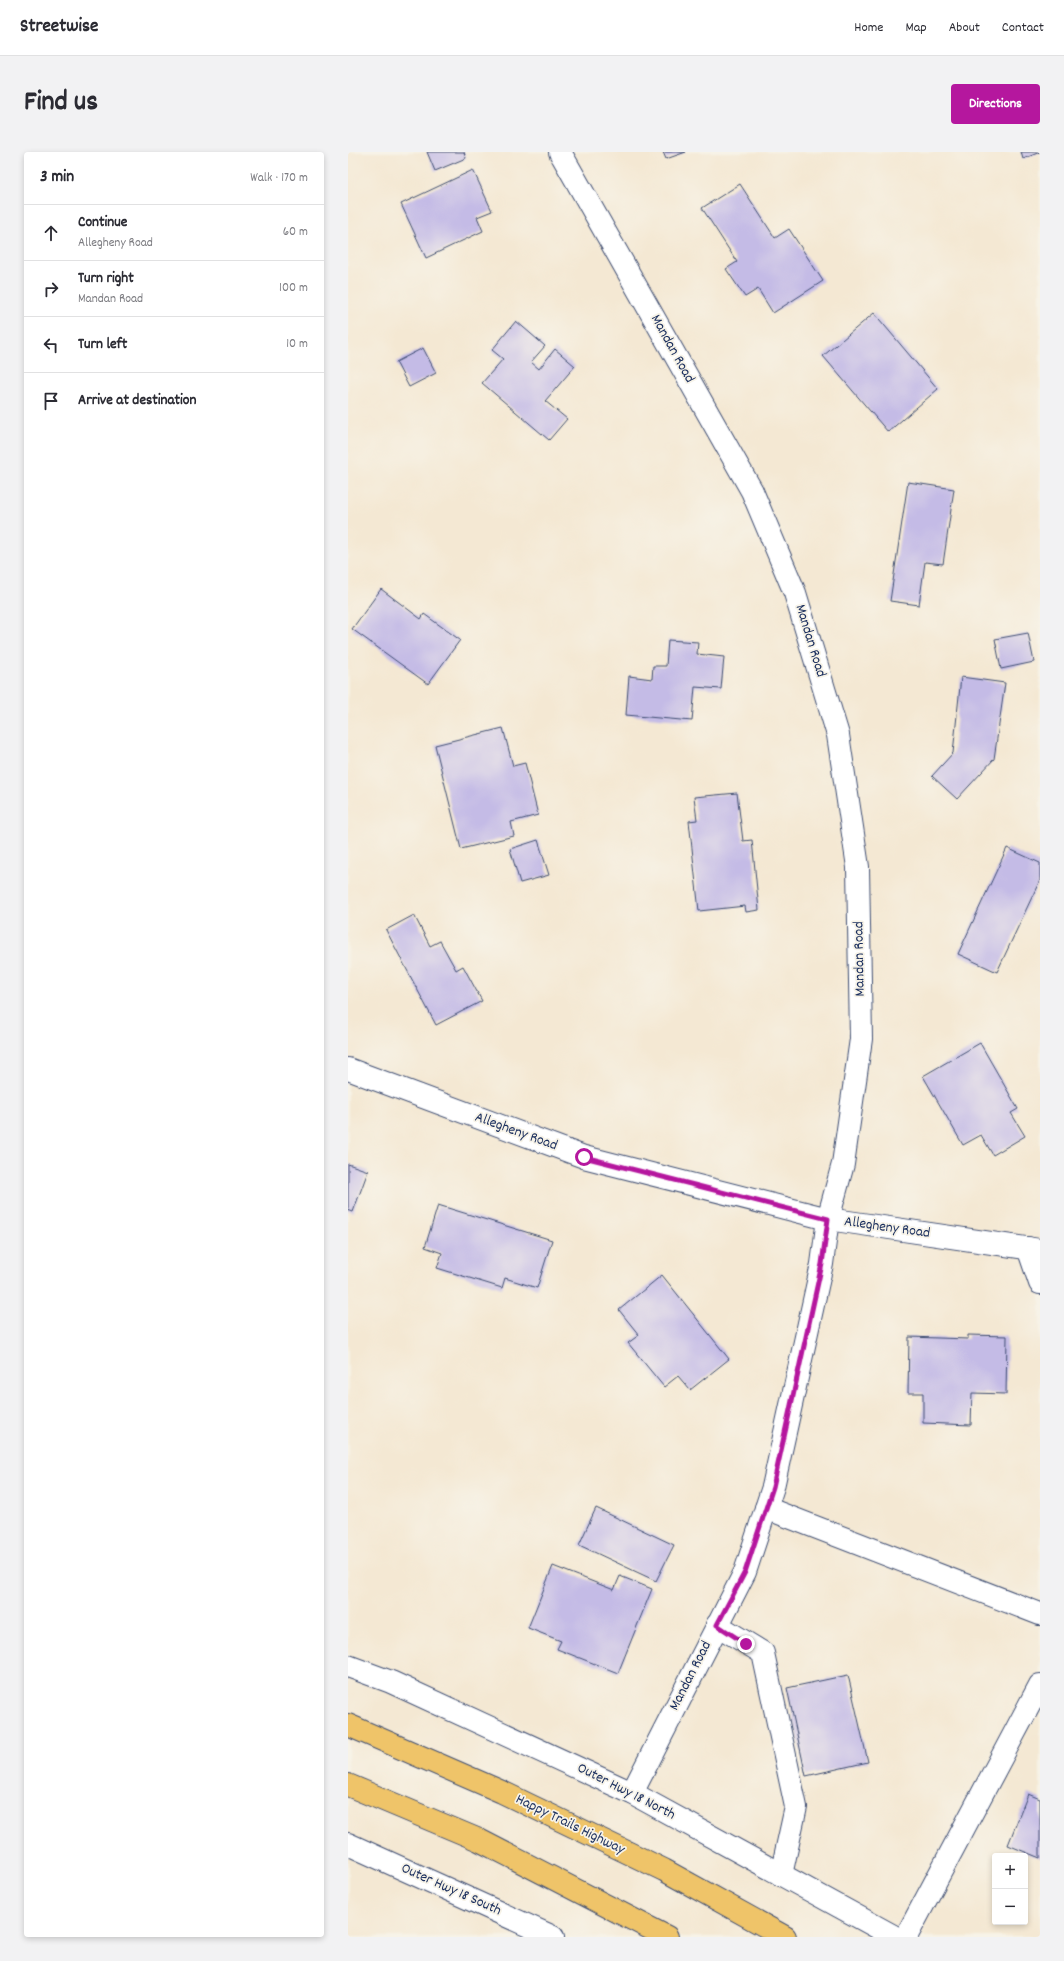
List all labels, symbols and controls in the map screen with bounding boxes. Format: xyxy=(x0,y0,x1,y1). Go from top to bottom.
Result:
text: Streetwise xyxy=(20,14,98,41)
text: Home xyxy=(854,18,883,38)
text: Map xyxy=(905,18,927,38)
text: About xyxy=(949,18,980,38)
text: Contact xyxy=(1002,18,1044,38)
text: Find us xyxy=(24,84,98,124)
button: Directions xyxy=(951,84,1040,124)
text: 3 min xyxy=(40,166,74,190)
text: Walk · 170 m xyxy=(250,169,308,188)
text: Continue xyxy=(78,212,127,234)
icon: ahead xyxy=(40,222,62,244)
text: 60 m xyxy=(283,223,308,242)
text: Allegheny Road xyxy=(78,234,153,253)
text: Turn right xyxy=(78,268,134,290)
icon: right xyxy=(40,278,62,300)
text: 100 m xyxy=(279,279,308,298)
text: Mandan Road xyxy=(78,290,143,309)
street label: Mandan Road xyxy=(644,311,700,387)
icon: left xyxy=(40,334,62,356)
text: Turn left xyxy=(78,334,127,356)
text: 10 m xyxy=(286,335,308,354)
icon: arrive xyxy=(40,390,62,412)
text: Arrive at destination xyxy=(78,390,196,412)
street label: Mandan Road xyxy=(788,602,832,680)
street label: Mandan Road xyxy=(848,921,872,997)
street label: Allegheny Road xyxy=(472,1107,560,1157)
route start xyxy=(575,1148,593,1166)
street label: Allegheny Road xyxy=(843,1211,931,1245)
route end xyxy=(737,1635,755,1653)
street label: Mandan Road xyxy=(664,1637,718,1715)
street label: Outer Hwy 18 North xyxy=(573,1758,679,1826)
street label: Happy Trails Highway xyxy=(512,1789,629,1861)
map controls xyxy=(992,1853,1028,1925)
button: + xyxy=(992,1853,1028,1889)
street label: Outer Hwy 18 South xyxy=(397,1858,505,1922)
button: − xyxy=(992,1889,1028,1925)

